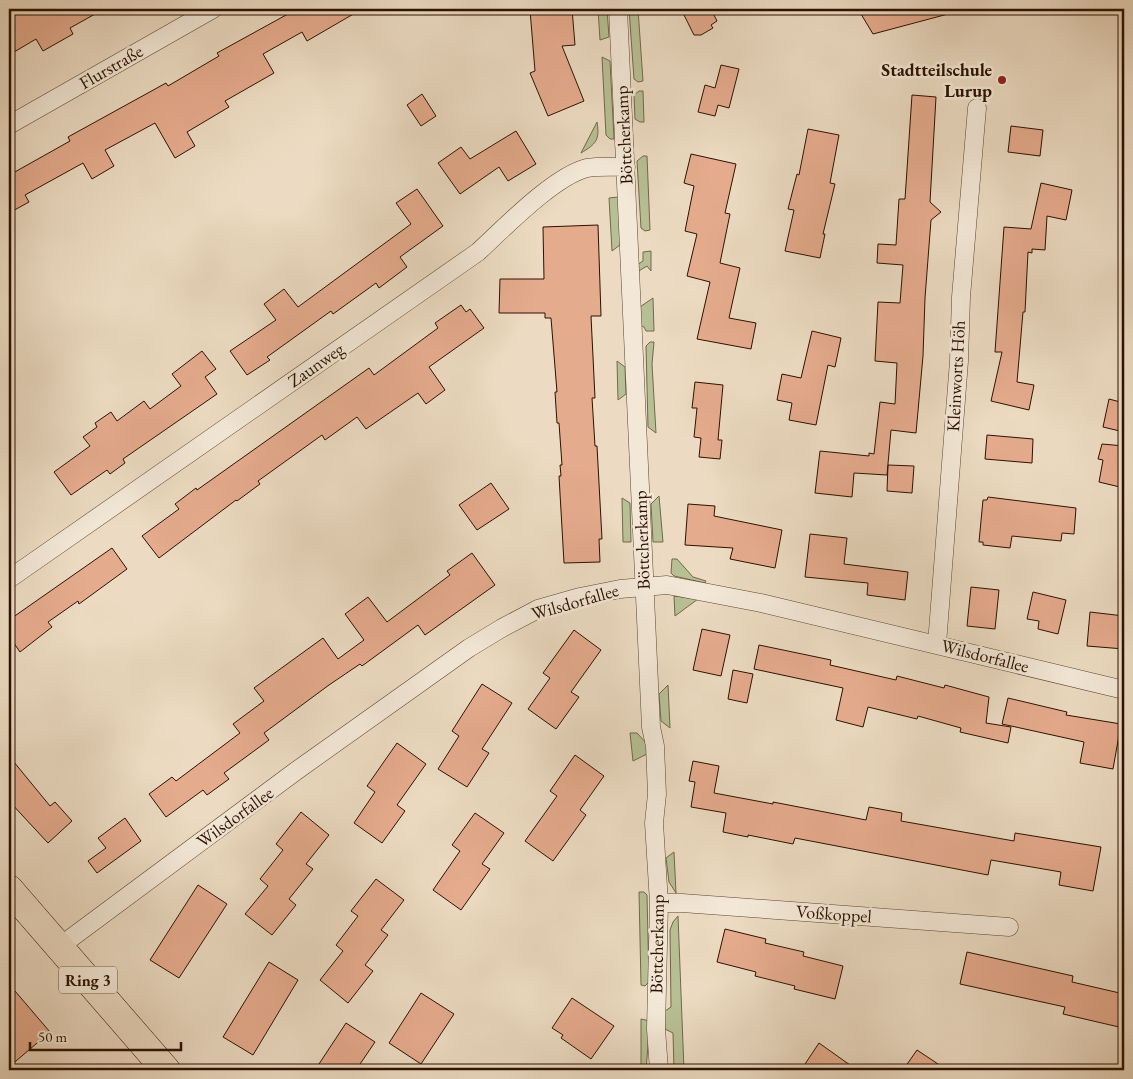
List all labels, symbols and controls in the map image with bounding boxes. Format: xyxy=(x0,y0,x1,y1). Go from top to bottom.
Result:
street label: Flurstraße xyxy=(75,39,147,94)
place label: Stadtteilschule Lurup xyxy=(881,58,992,102)
marker: Stadtteilschule Lurup xyxy=(996,74,1008,86)
street label: Böttcherkamp xyxy=(609,85,638,185)
street label: Kleinworts Höh xyxy=(941,320,970,432)
street label: Zaunweg xyxy=(283,337,348,392)
street label: Böttcherkamp xyxy=(628,490,655,590)
street label: Wilsdorfallee xyxy=(529,578,621,625)
street label: Wilsdorfallee xyxy=(939,634,1031,678)
street label: Wilsdorfallee xyxy=(192,781,278,852)
street label: Böttcherkamp xyxy=(644,894,669,994)
street label: Voßkoppel xyxy=(795,899,873,928)
road number: Ring 3 xyxy=(59,966,117,994)
scale bar xyxy=(30,1019,181,1051)
text: 50 m xyxy=(38,1027,67,1046)

